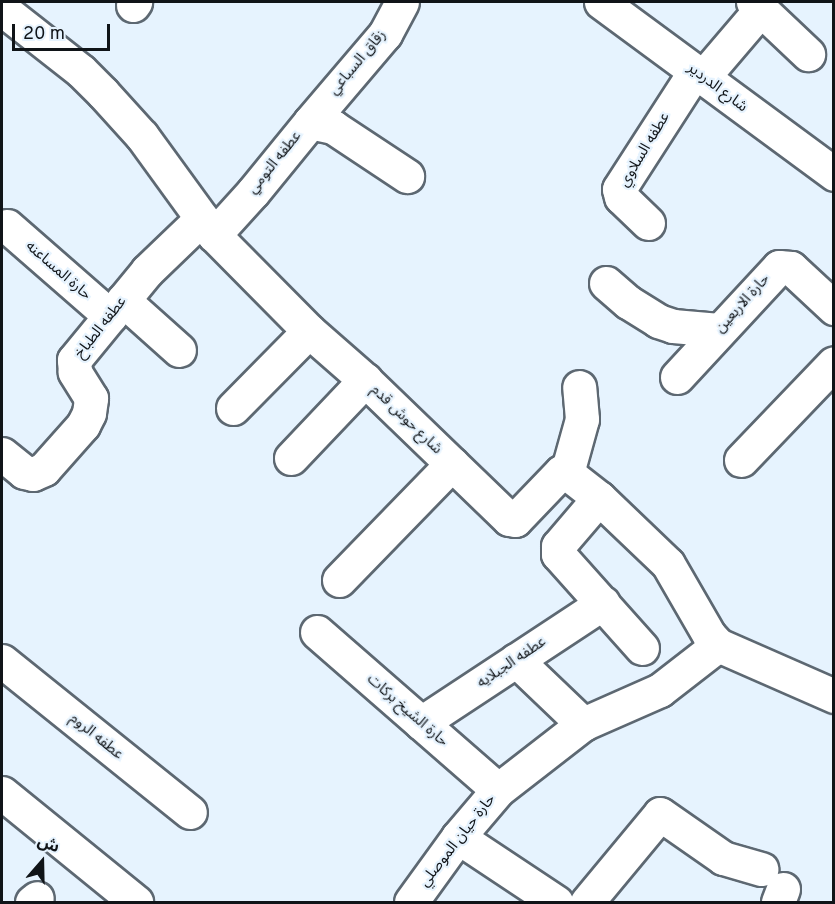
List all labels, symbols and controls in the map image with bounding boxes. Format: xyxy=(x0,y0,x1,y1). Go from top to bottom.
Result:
scale bar xyxy=(15,12,112,50)
text: 20 m xyxy=(23,23,65,46)
street label: زقاق السباعي xyxy=(326,27,390,99)
street label: شارع الدردير xyxy=(683,59,751,117)
street label: عطفه السلاوي xyxy=(616,109,674,191)
street label: عطفه التومي xyxy=(244,128,306,198)
street label: حارة المساعنه xyxy=(22,238,94,304)
street label: حارة الاربعين xyxy=(712,271,774,337)
street label: عطفه الطباخ xyxy=(71,293,131,363)
street label: شارع حوش قدم xyxy=(367,381,445,459)
street label: عطفه الجبلايه xyxy=(474,633,550,693)
street label: حارة الشيخ بركات xyxy=(363,671,451,751)
street label: عطفه الروم xyxy=(66,710,126,764)
street label: حارة حيان الموصلي xyxy=(416,791,500,891)
north arrow xyxy=(12,832,72,892)
text: ش xyxy=(34,832,62,858)

